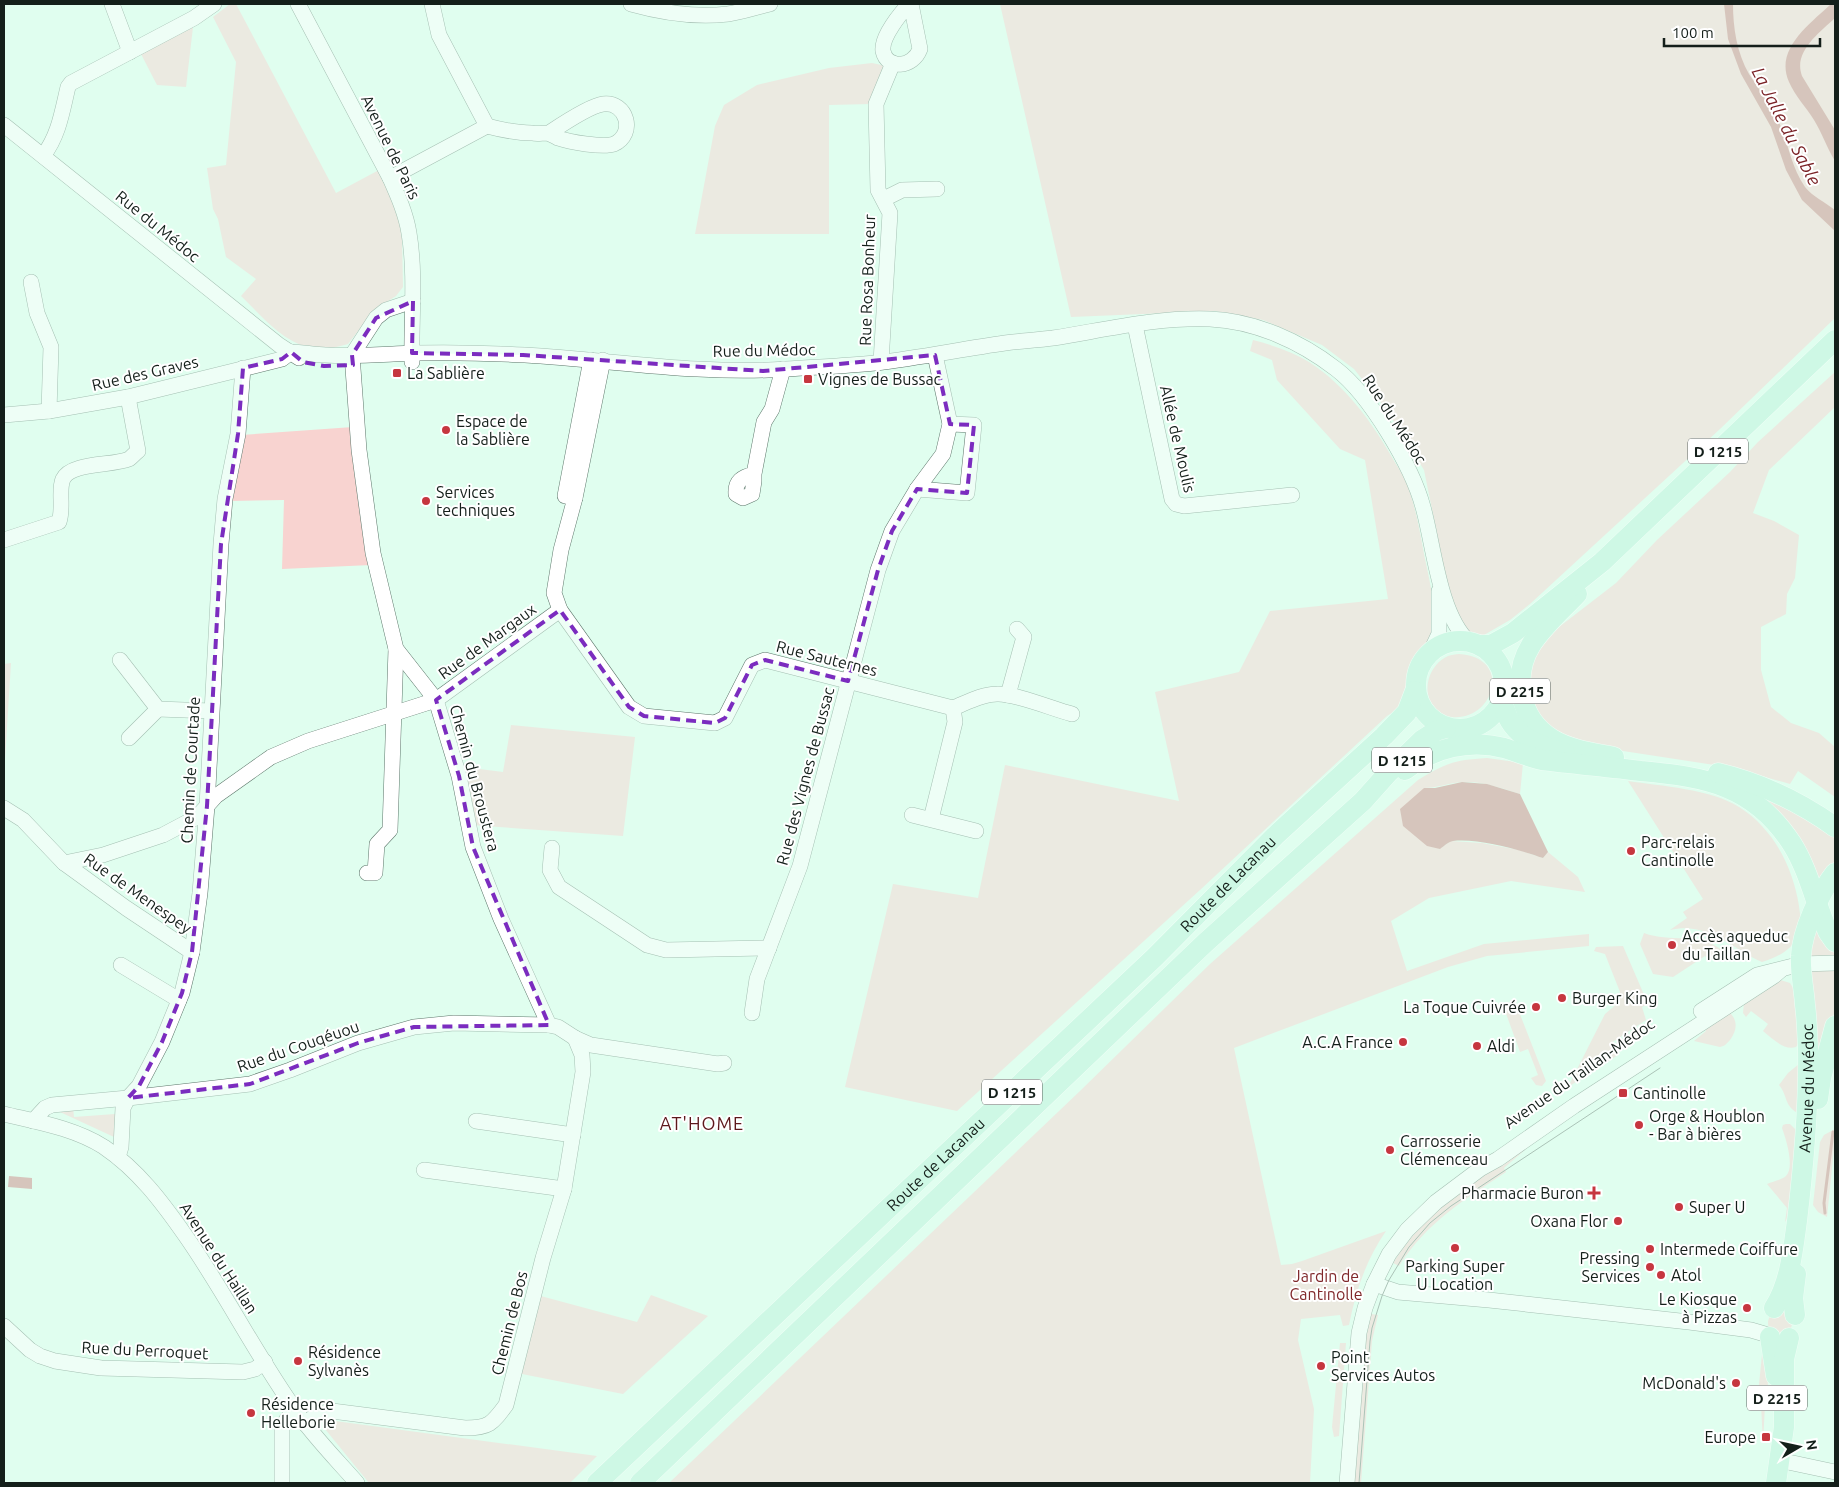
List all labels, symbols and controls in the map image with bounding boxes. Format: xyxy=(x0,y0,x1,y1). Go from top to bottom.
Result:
scale bar xyxy=(1664,15,1820,47)
text: 100 m xyxy=(1672,24,1714,41)
water label: La Jalle du Sable xyxy=(1749,64,1825,188)
street label: Avenue de Paris xyxy=(358,92,424,202)
street label: Rue du Médoc xyxy=(112,187,204,266)
street label: Rue Rosa Bonheur xyxy=(856,214,878,346)
street label: Rue du Médoc xyxy=(713,340,816,360)
street label: Rue des Graves xyxy=(90,352,200,394)
place label: La Sablière xyxy=(407,364,485,382)
marker: La Sablière xyxy=(391,367,403,379)
place label: Vignes de Bussac xyxy=(818,370,942,388)
street label: Rue du Médoc xyxy=(1359,371,1431,467)
marker: Vignes de Bussac xyxy=(802,373,814,385)
street label: Allée de Moulis xyxy=(1157,384,1199,494)
place label: Espace de la Sablière xyxy=(456,412,530,448)
marker: Espace de la Sablière xyxy=(440,424,452,436)
road number: D 1215 xyxy=(1688,438,1748,464)
place label: Services techniques xyxy=(436,483,515,519)
marker: Services techniques xyxy=(420,495,432,507)
street label: Rue de Margaux xyxy=(435,600,539,682)
street label: Rue Sauternes xyxy=(775,637,879,679)
road number: D 2215 xyxy=(1490,678,1550,704)
street label: Rue des Vignes de Bussac xyxy=(773,685,838,867)
street label: Chemin de Courtade xyxy=(177,696,203,844)
street label: Chemin du Broustera xyxy=(447,703,503,853)
road number: D 1215 xyxy=(1372,748,1432,772)
street label: Route de Lacanau xyxy=(1176,832,1279,935)
place label: Parc-relais Cantinolle xyxy=(1641,833,1715,869)
marker: Parc-relais Cantinolle xyxy=(1625,845,1637,857)
street label: Rue de Menespey xyxy=(81,849,195,937)
place label: Accès aqueduc du Taillan xyxy=(1682,927,1789,963)
marker: Accès aqueduc du Taillan xyxy=(1666,939,1678,951)
place label: Burger King xyxy=(1572,989,1657,1007)
marker: Burger King xyxy=(1556,992,1568,1004)
place label: La Toque Cuivrée xyxy=(1403,998,1526,1016)
marker: La Toque Cuivrée xyxy=(1530,1001,1542,1013)
street label: Avenue du Taillan-Médoc xyxy=(1500,1014,1658,1132)
street label: Rue du Couqéuou xyxy=(235,1017,361,1075)
street label: Avenue du Médoc xyxy=(1795,1023,1817,1153)
place label: A.C.A France xyxy=(1302,1033,1393,1051)
marker: A.C.A France xyxy=(1397,1036,1409,1048)
place label: Aldi xyxy=(1487,1037,1515,1055)
marker: Aldi xyxy=(1471,1040,1483,1052)
road number: D 1215 xyxy=(982,1080,1042,1104)
place label: Cantinolle xyxy=(1633,1084,1706,1102)
marker: Cantinolle xyxy=(1617,1087,1629,1099)
place label: Orge & Houblon - Bar à bières xyxy=(1649,1107,1765,1143)
district label: AT'HOME xyxy=(660,1113,744,1133)
street label: Route de Lacanau xyxy=(883,1114,988,1214)
marker: Orge & Houblon - Bar à bières xyxy=(1633,1119,1645,1131)
place label: Carrosserie Clémenceau xyxy=(1400,1132,1488,1168)
marker: Carrosserie Clémenceau xyxy=(1384,1144,1396,1156)
place label: Pharmacie Buron xyxy=(1461,1184,1584,1202)
marker: Pharmacie Buron xyxy=(1588,1187,1600,1199)
place label: Super U xyxy=(1689,1198,1745,1216)
street label: Avenue du Haillan xyxy=(176,1199,262,1317)
marker: Super U xyxy=(1673,1201,1685,1213)
place label: Oxana Flor xyxy=(1530,1212,1608,1230)
marker: Oxana Flor xyxy=(1612,1215,1624,1227)
place label: Intermede Coiffure xyxy=(1660,1240,1798,1258)
marker: Parking Super U Location xyxy=(1449,1242,1461,1254)
marker: Intermede Coiffure xyxy=(1644,1243,1656,1255)
place label: Pressing Services xyxy=(1579,1249,1640,1285)
place label: Parking Super U Location xyxy=(1405,1257,1505,1293)
marker: Pressing Services xyxy=(1644,1261,1656,1273)
place label: Atol xyxy=(1671,1266,1701,1284)
park label: Jardin de Cantinolle xyxy=(1289,1267,1363,1303)
street label: Chemin de Bos xyxy=(487,1269,531,1377)
marker: Atol xyxy=(1655,1269,1667,1281)
place label: Le Kiosque à Pizzas xyxy=(1659,1290,1737,1326)
marker: Le Kiosque à Pizzas xyxy=(1741,1302,1753,1314)
street label: Rue du Perroquet xyxy=(81,1338,210,1362)
place label: Résidence Sylvanès xyxy=(308,1343,381,1379)
place label: Point Services Autos xyxy=(1331,1348,1435,1384)
marker: Résidence Sylvanès xyxy=(292,1355,304,1367)
marker: Point Services Autos xyxy=(1315,1360,1327,1372)
place label: McDonald's xyxy=(1642,1374,1726,1392)
marker: McDonald's xyxy=(1730,1377,1742,1389)
road number: D 2215 xyxy=(1747,1386,1807,1410)
place label: Résidence Helleborie xyxy=(261,1395,336,1431)
marker: Résidence Helleborie xyxy=(245,1407,257,1419)
north arrow xyxy=(1774,1422,1824,1472)
place label: Europe xyxy=(1704,1428,1756,1446)
marker: Europe xyxy=(1760,1431,1772,1443)
text: N xyxy=(1803,1439,1821,1451)

